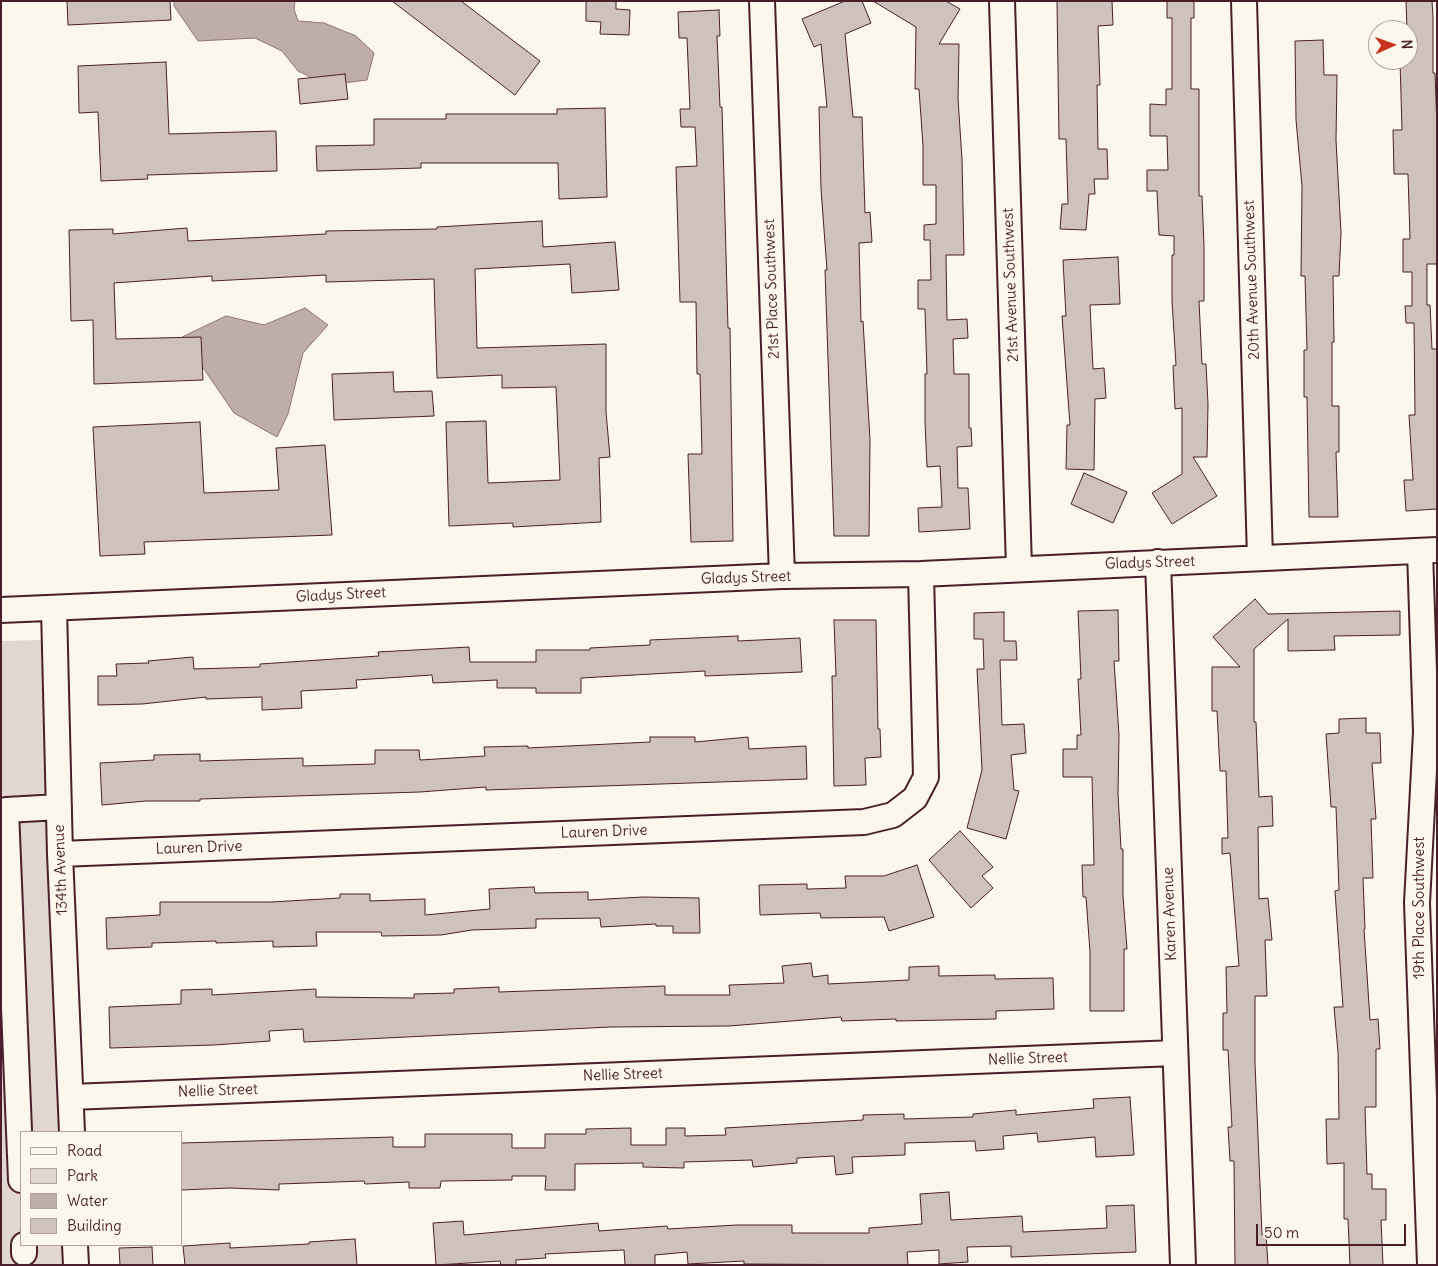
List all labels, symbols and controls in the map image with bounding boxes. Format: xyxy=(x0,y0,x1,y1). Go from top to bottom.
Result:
north arrow xyxy=(1368,20,1418,70)
text: N xyxy=(1398,39,1416,50)
street label: 20th Avenue Southwest xyxy=(1240,200,1264,360)
street label: 21st Avenue Southwest xyxy=(999,208,1023,362)
street label: 21st Place Southwest xyxy=(761,219,783,359)
street label: Gladys Street xyxy=(1104,552,1196,574)
street label: Gladys Street xyxy=(700,567,792,589)
street label: Gladys Street xyxy=(295,584,387,606)
street label: Lauren Drive xyxy=(560,821,648,843)
street label: 134th Avenue xyxy=(50,824,72,916)
street label: Lauren Drive xyxy=(155,837,243,859)
street label: 19th Place Southwest xyxy=(1411,837,1429,979)
street label: Karen Avenue xyxy=(1159,867,1181,961)
street label: Nellie Street xyxy=(988,1049,1068,1069)
street label: Nellie Street xyxy=(583,1065,663,1085)
street label: Nellie Street xyxy=(178,1081,258,1101)
legend xyxy=(20,1131,182,1246)
text: Road xyxy=(67,1141,102,1160)
text: Park xyxy=(67,1166,98,1185)
text: Water xyxy=(67,1191,108,1210)
scale bar xyxy=(1258,1214,1408,1246)
text: Building xyxy=(67,1216,122,1235)
text: 50 m xyxy=(1264,1223,1299,1242)

